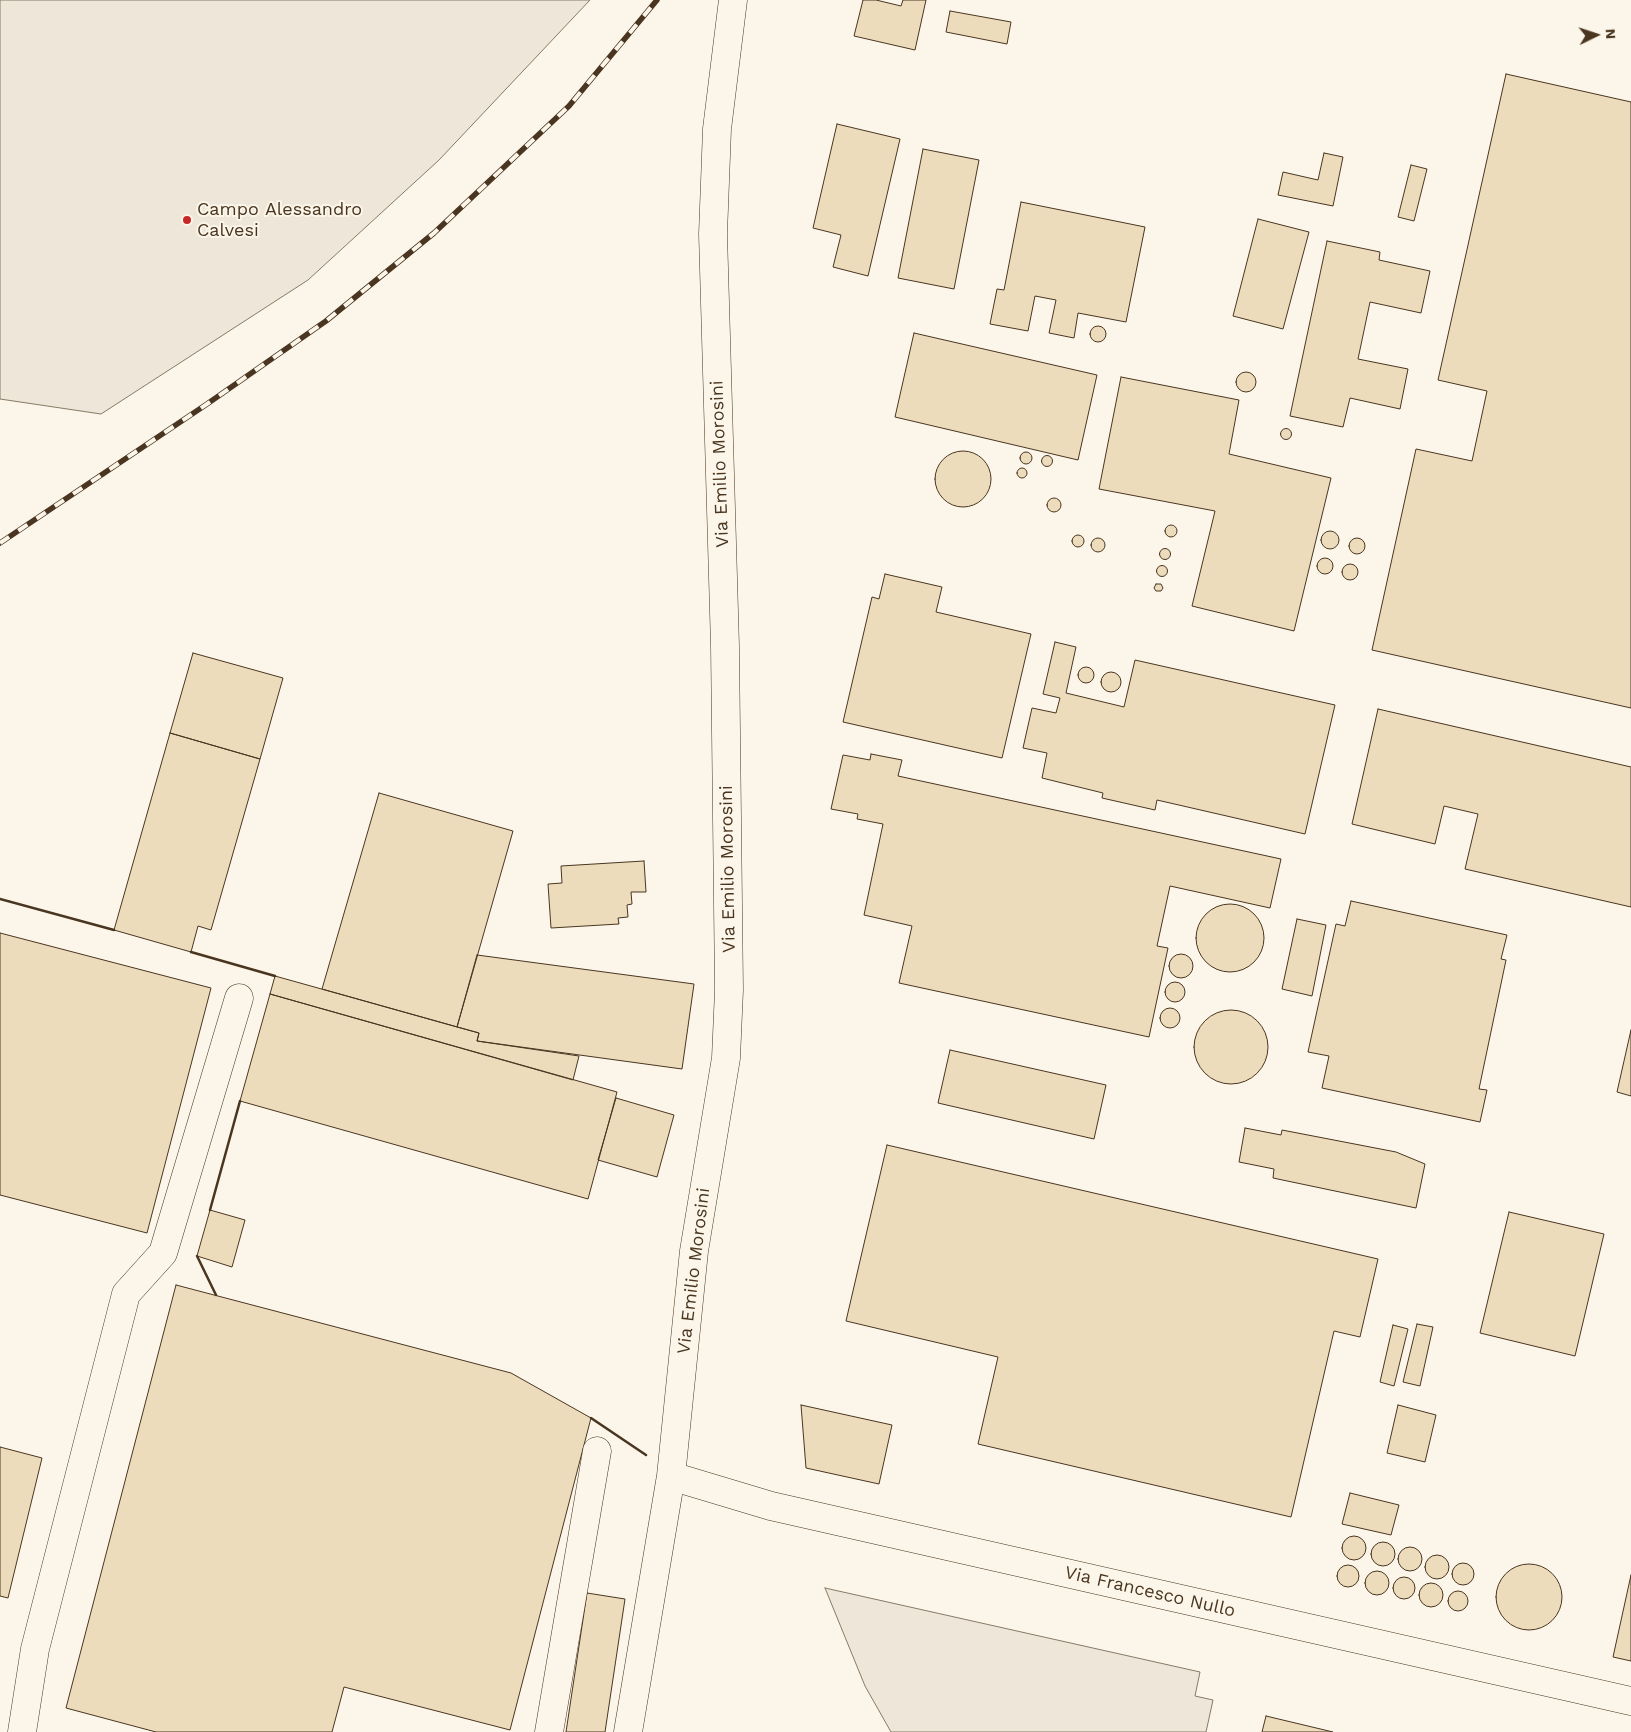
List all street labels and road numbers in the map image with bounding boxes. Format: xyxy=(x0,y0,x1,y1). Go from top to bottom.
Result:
street label: Via Emilio Morosini xyxy=(706,380,734,548)
street label: Via Emilio Morosini xyxy=(716,785,740,953)
street label: Via Emilio Morosini xyxy=(673,1187,715,1355)
street label: Via Francesco Nullo xyxy=(1063,1562,1237,1622)

